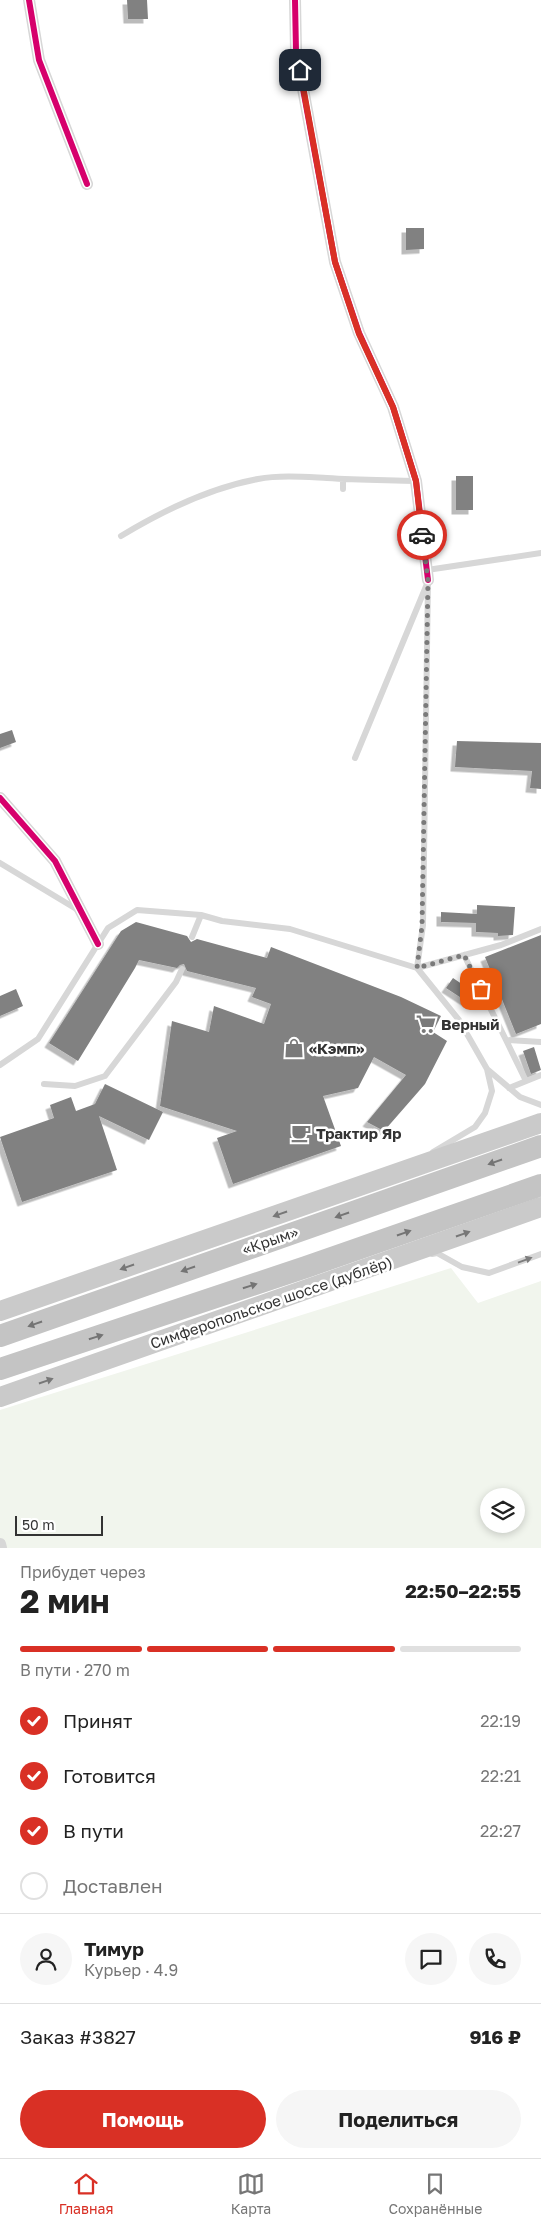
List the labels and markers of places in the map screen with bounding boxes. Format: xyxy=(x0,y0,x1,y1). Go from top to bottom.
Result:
pin xyxy=(279,49,321,91)
pin xyxy=(460,968,502,1010)
supermarket icon: Верный xyxy=(415,1013,437,1035)
place label: Верный xyxy=(441,1015,499,1033)
shop icon: «Кэмп» xyxy=(283,1037,305,1059)
place label: «Кэмп» xyxy=(309,1039,364,1057)
cafe icon: Трактир Яр xyxy=(290,1122,312,1144)
place label: Трактир Яр xyxy=(316,1124,401,1142)

